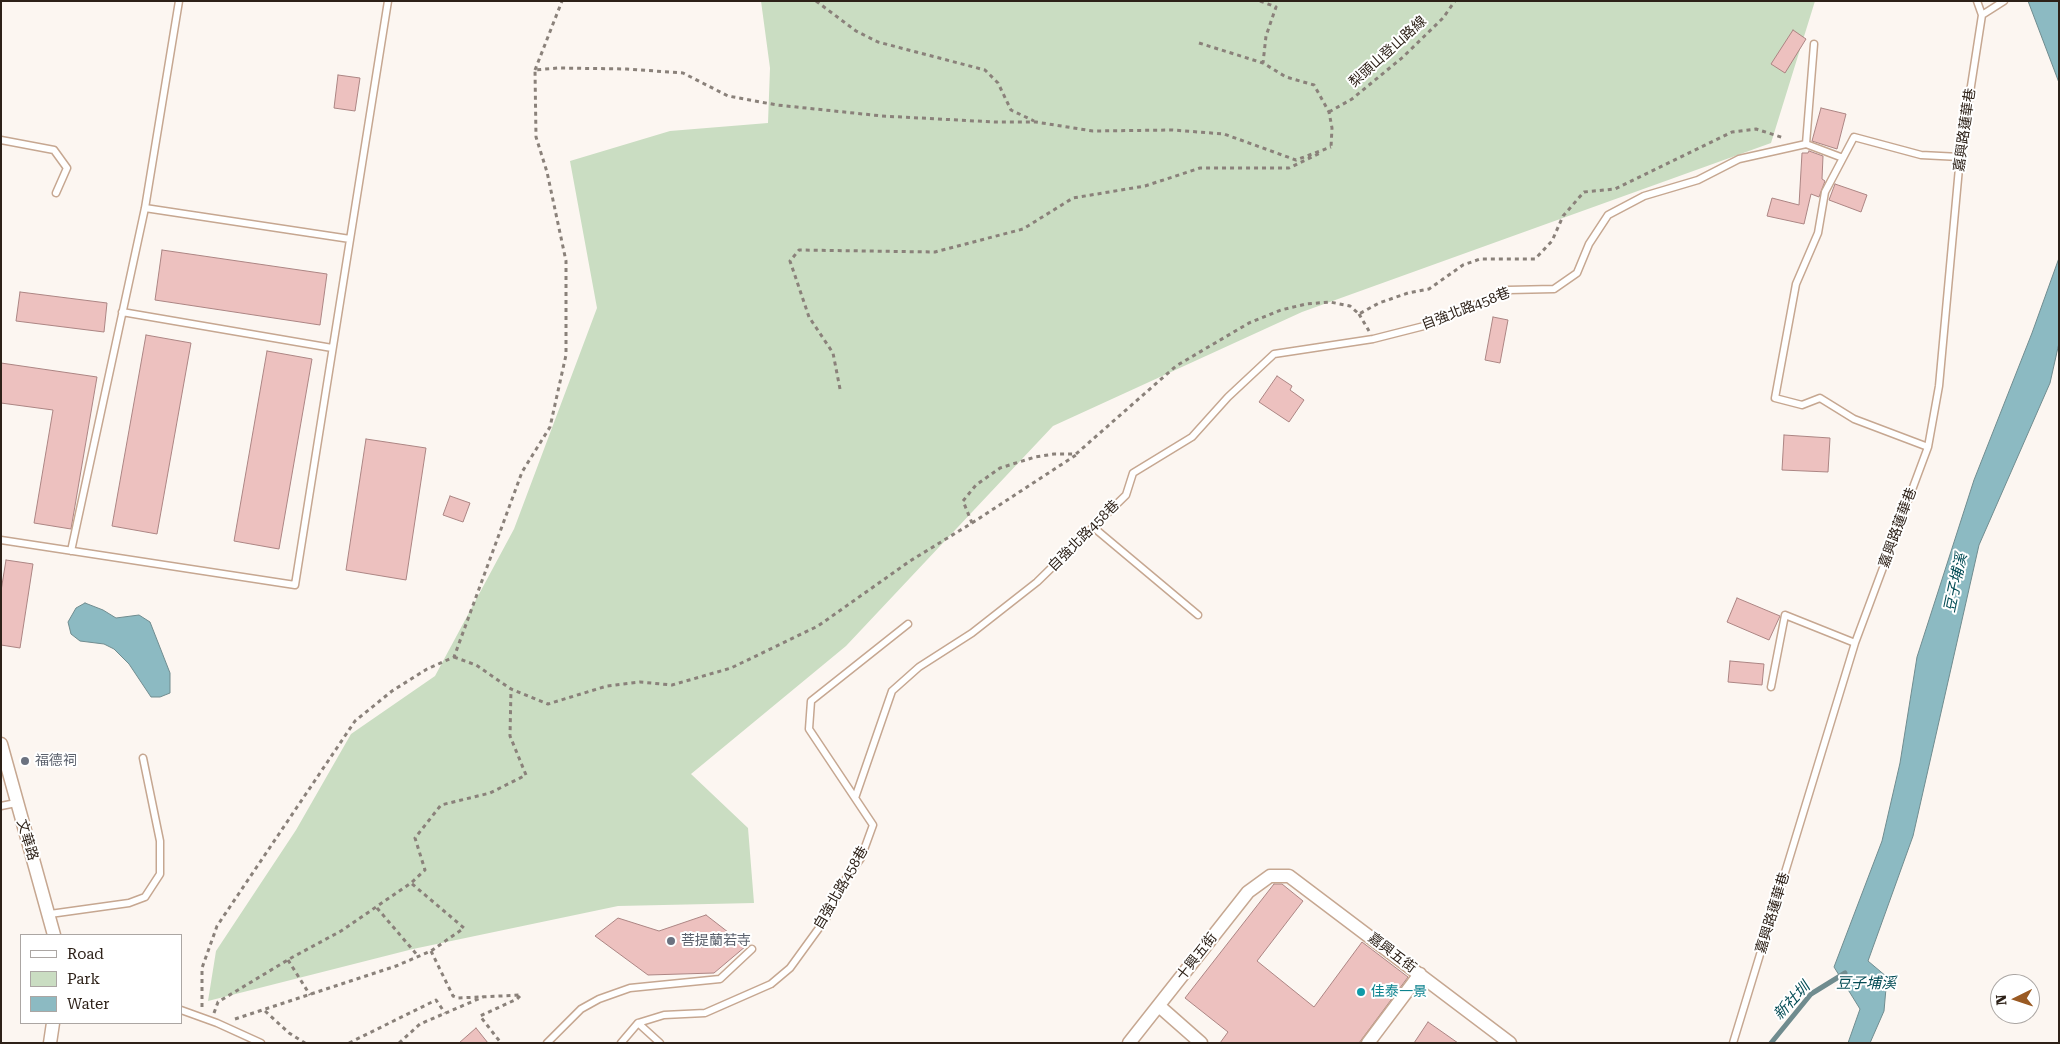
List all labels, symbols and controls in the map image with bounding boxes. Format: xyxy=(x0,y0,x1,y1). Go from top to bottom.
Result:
street label: 梨頭山登山路線 xyxy=(1346,13,1430,91)
street label: 嘉興路蓮華巷 xyxy=(1951,87,1979,173)
street label: 自強北路458巷 xyxy=(1419,284,1513,334)
street label: 嘉興路蓮華巷 xyxy=(1876,486,1920,570)
street label: 自強北路458巷 xyxy=(1045,497,1123,575)
water label: 豆子埔溪 xyxy=(1941,552,1971,614)
place label: 福德祠 xyxy=(35,753,77,769)
marker: 福德祠 xyxy=(19,755,31,767)
street label: 文華路 xyxy=(13,817,41,863)
street label: 自強北路458巷 xyxy=(810,843,872,933)
street label: 嘉興路蓮華巷 xyxy=(1753,870,1793,956)
street label: 嘉興五街 xyxy=(1365,929,1419,977)
street label: 十興五街 xyxy=(1173,930,1221,984)
place label: 菩提蘭若寺 xyxy=(681,933,751,949)
legend xyxy=(20,934,182,1024)
marker: 菩提蘭若寺 xyxy=(665,935,677,947)
text: Road xyxy=(67,945,104,963)
text: Park xyxy=(67,970,100,988)
north arrow xyxy=(1990,974,2040,1024)
water label: 豆子埔溪 xyxy=(1836,975,1896,993)
water label: 新社圳 xyxy=(1770,978,1814,1024)
place label: 佳泰一景 xyxy=(1371,984,1427,1000)
marker: 佳泰一景 xyxy=(1355,986,1367,998)
text: N xyxy=(1993,994,2009,1006)
text: Water xyxy=(67,995,109,1013)

